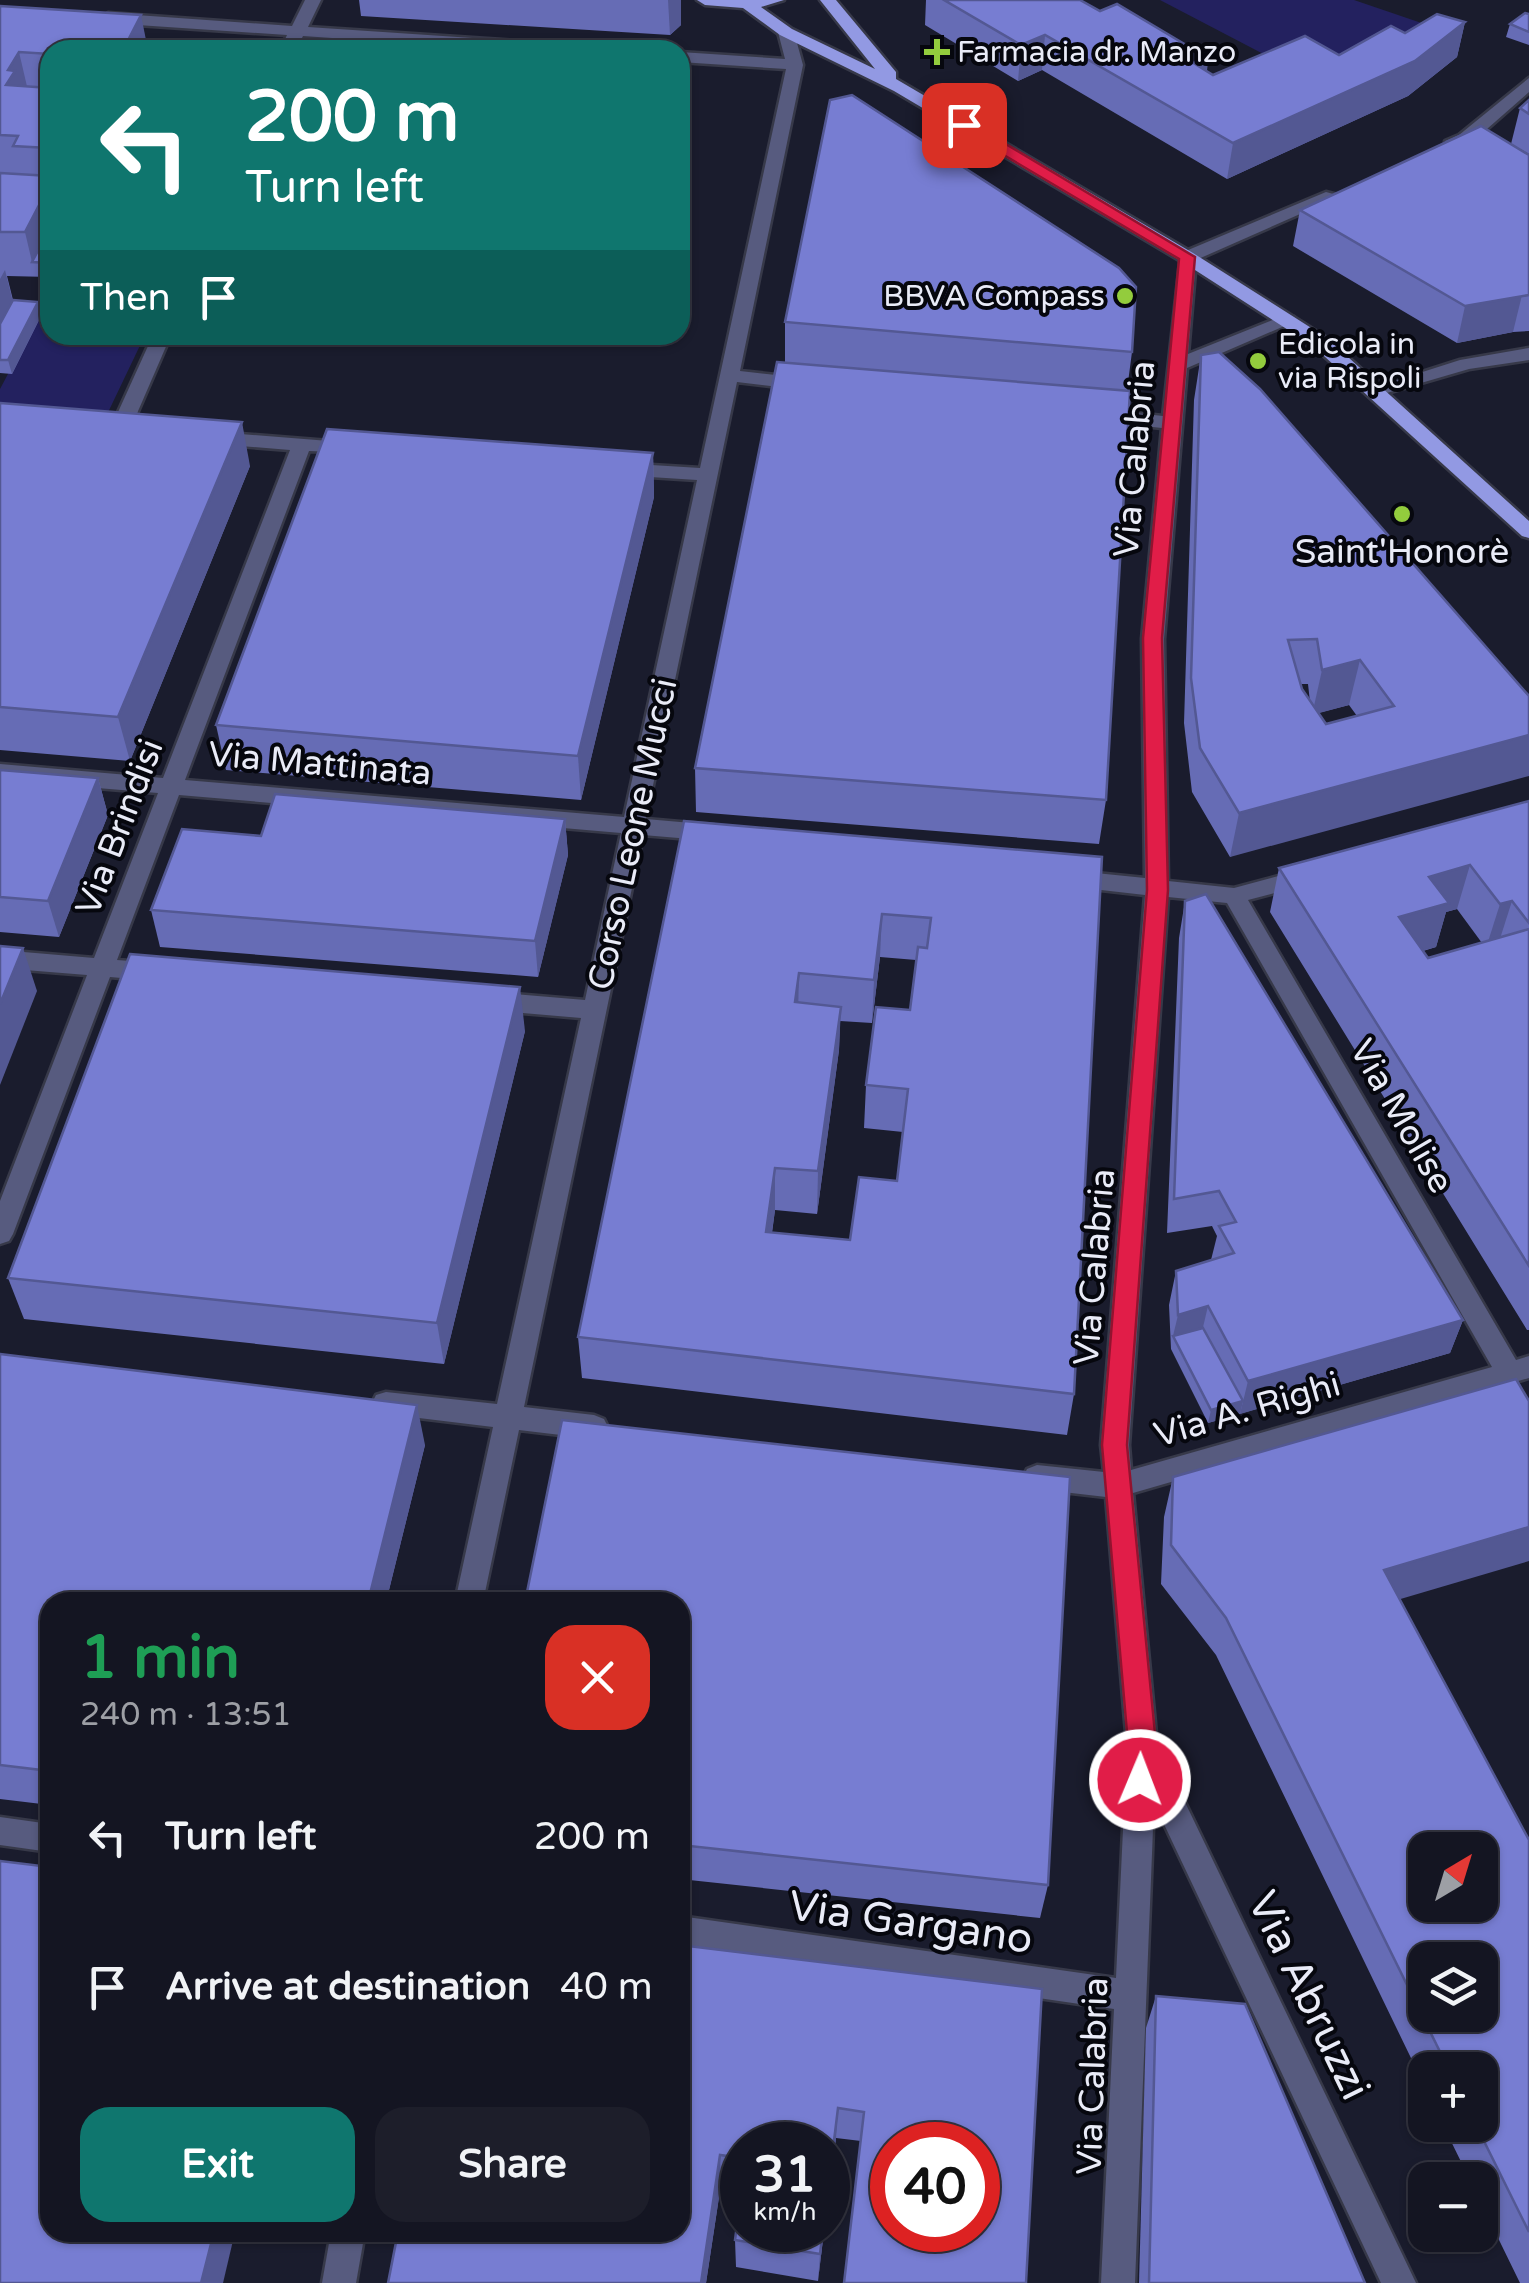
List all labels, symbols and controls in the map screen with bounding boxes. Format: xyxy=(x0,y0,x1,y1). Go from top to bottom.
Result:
place label: Farmacia dr. Manzo xyxy=(957,34,1236,71)
marker: Farmacia dr. Manzo xyxy=(926,41,948,63)
text: 200 m xyxy=(245,76,459,160)
icon: left xyxy=(80,80,210,210)
pin xyxy=(922,83,1007,168)
icon: arrive xyxy=(937,98,992,153)
text: Turn left xyxy=(245,161,424,215)
icon: arrive xyxy=(191,270,246,325)
text: Then xyxy=(80,275,171,321)
place label: BBVA Compass xyxy=(883,278,1105,315)
marker: BBVA Compass xyxy=(1114,285,1136,307)
place label: Edicola in via Rispoli xyxy=(1278,326,1421,397)
marker: Edicola in via Rispoli xyxy=(1247,350,1269,372)
street label: Via Calabria xyxy=(1105,359,1165,559)
marker: Saint'Honorè xyxy=(1391,503,1413,525)
place label: Saint'Honorè xyxy=(1295,531,1509,573)
street label: Corso Leone Mucci xyxy=(579,674,687,994)
street label: Via Brindisi xyxy=(67,733,173,921)
street label: Via Mattinata xyxy=(207,733,433,795)
street label: Via Molise xyxy=(1340,1032,1462,1201)
street label: Via Calabria xyxy=(1065,1167,1125,1367)
street label: Via A. Righi xyxy=(1149,1363,1345,1457)
text: 1 min xyxy=(80,1622,240,1694)
button: close xyxy=(545,1625,650,1730)
text: 240 m · 13:51 xyxy=(80,1696,292,1734)
position arrow xyxy=(1088,1728,1192,1832)
icon: left xyxy=(80,1810,135,1865)
text: Turn left xyxy=(165,1814,316,1860)
text: 200 m xyxy=(534,1814,650,1860)
north arrow xyxy=(1408,1832,1498,1922)
map controls xyxy=(1408,1832,1498,2252)
street label: Via Gargano xyxy=(786,1880,1036,1965)
street label: Via Abruzzi xyxy=(1236,1883,1381,2108)
button: layers xyxy=(1408,1942,1498,2032)
icon: arrive xyxy=(80,1960,135,2015)
text: Arrive at destination xyxy=(165,1964,530,2010)
text: 40 m xyxy=(560,1964,653,2010)
street label: Via Calabria xyxy=(1069,1977,1117,2176)
button: + xyxy=(1408,2052,1498,2142)
button: Exit xyxy=(80,2107,355,2222)
button: Share xyxy=(375,2107,650,2222)
speed limit sign: 40 xyxy=(870,2122,1000,2252)
text: 31 xyxy=(754,2145,816,2205)
button: − xyxy=(1408,2162,1498,2252)
text: km/h xyxy=(754,2197,816,2227)

